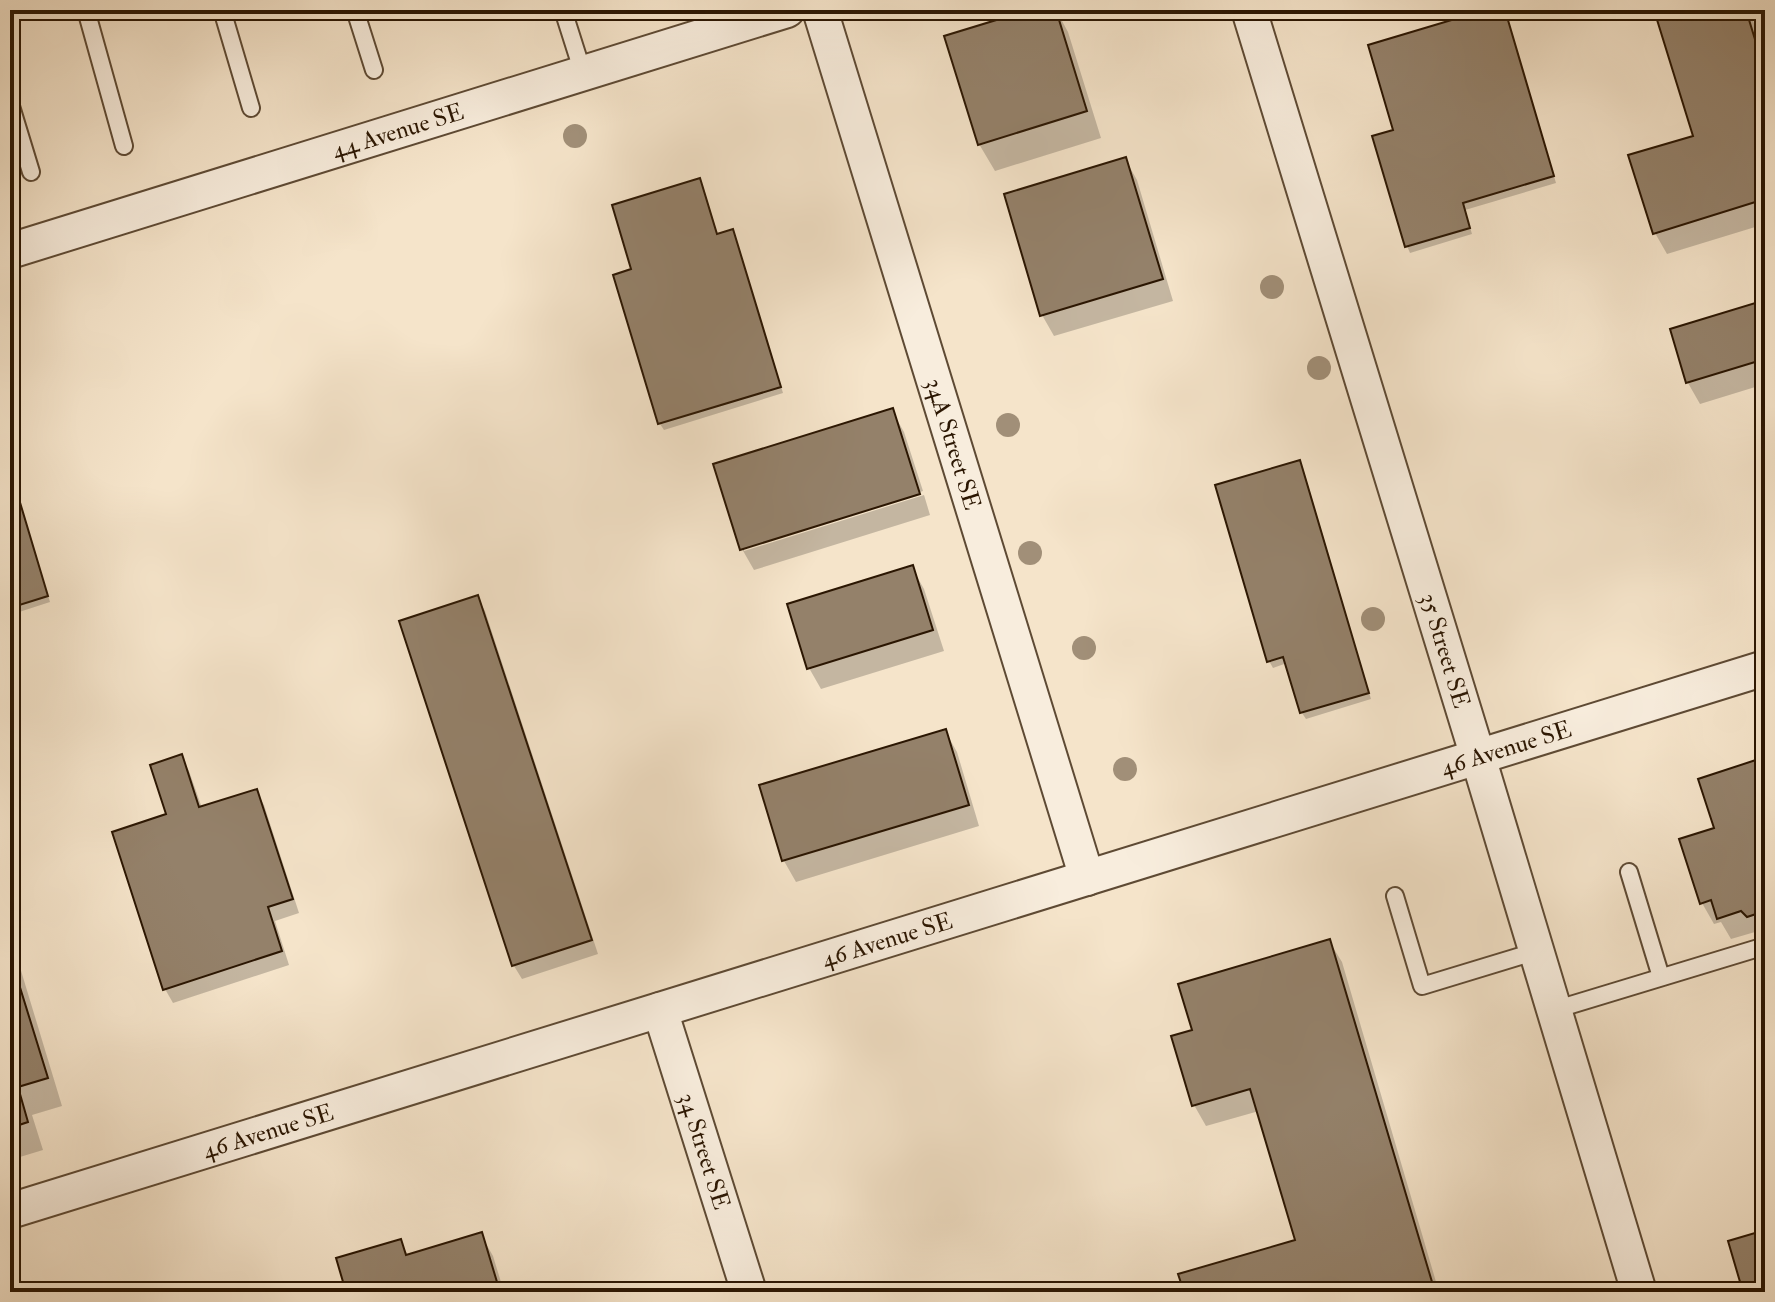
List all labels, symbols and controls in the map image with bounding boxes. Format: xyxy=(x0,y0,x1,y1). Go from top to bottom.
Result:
street label: 44 Avenue SE xyxy=(328,96,468,166)
street label: 34A Street SE xyxy=(918,375,988,514)
street label: 35 Street SE xyxy=(1413,590,1477,712)
street label: 46 Avenue SE xyxy=(1437,714,1575,783)
street label: 46 Avenue SE xyxy=(818,905,956,975)
street label: 34 Street SE xyxy=(671,1089,737,1214)
street label: 46 Avenue SE xyxy=(199,1097,337,1166)

